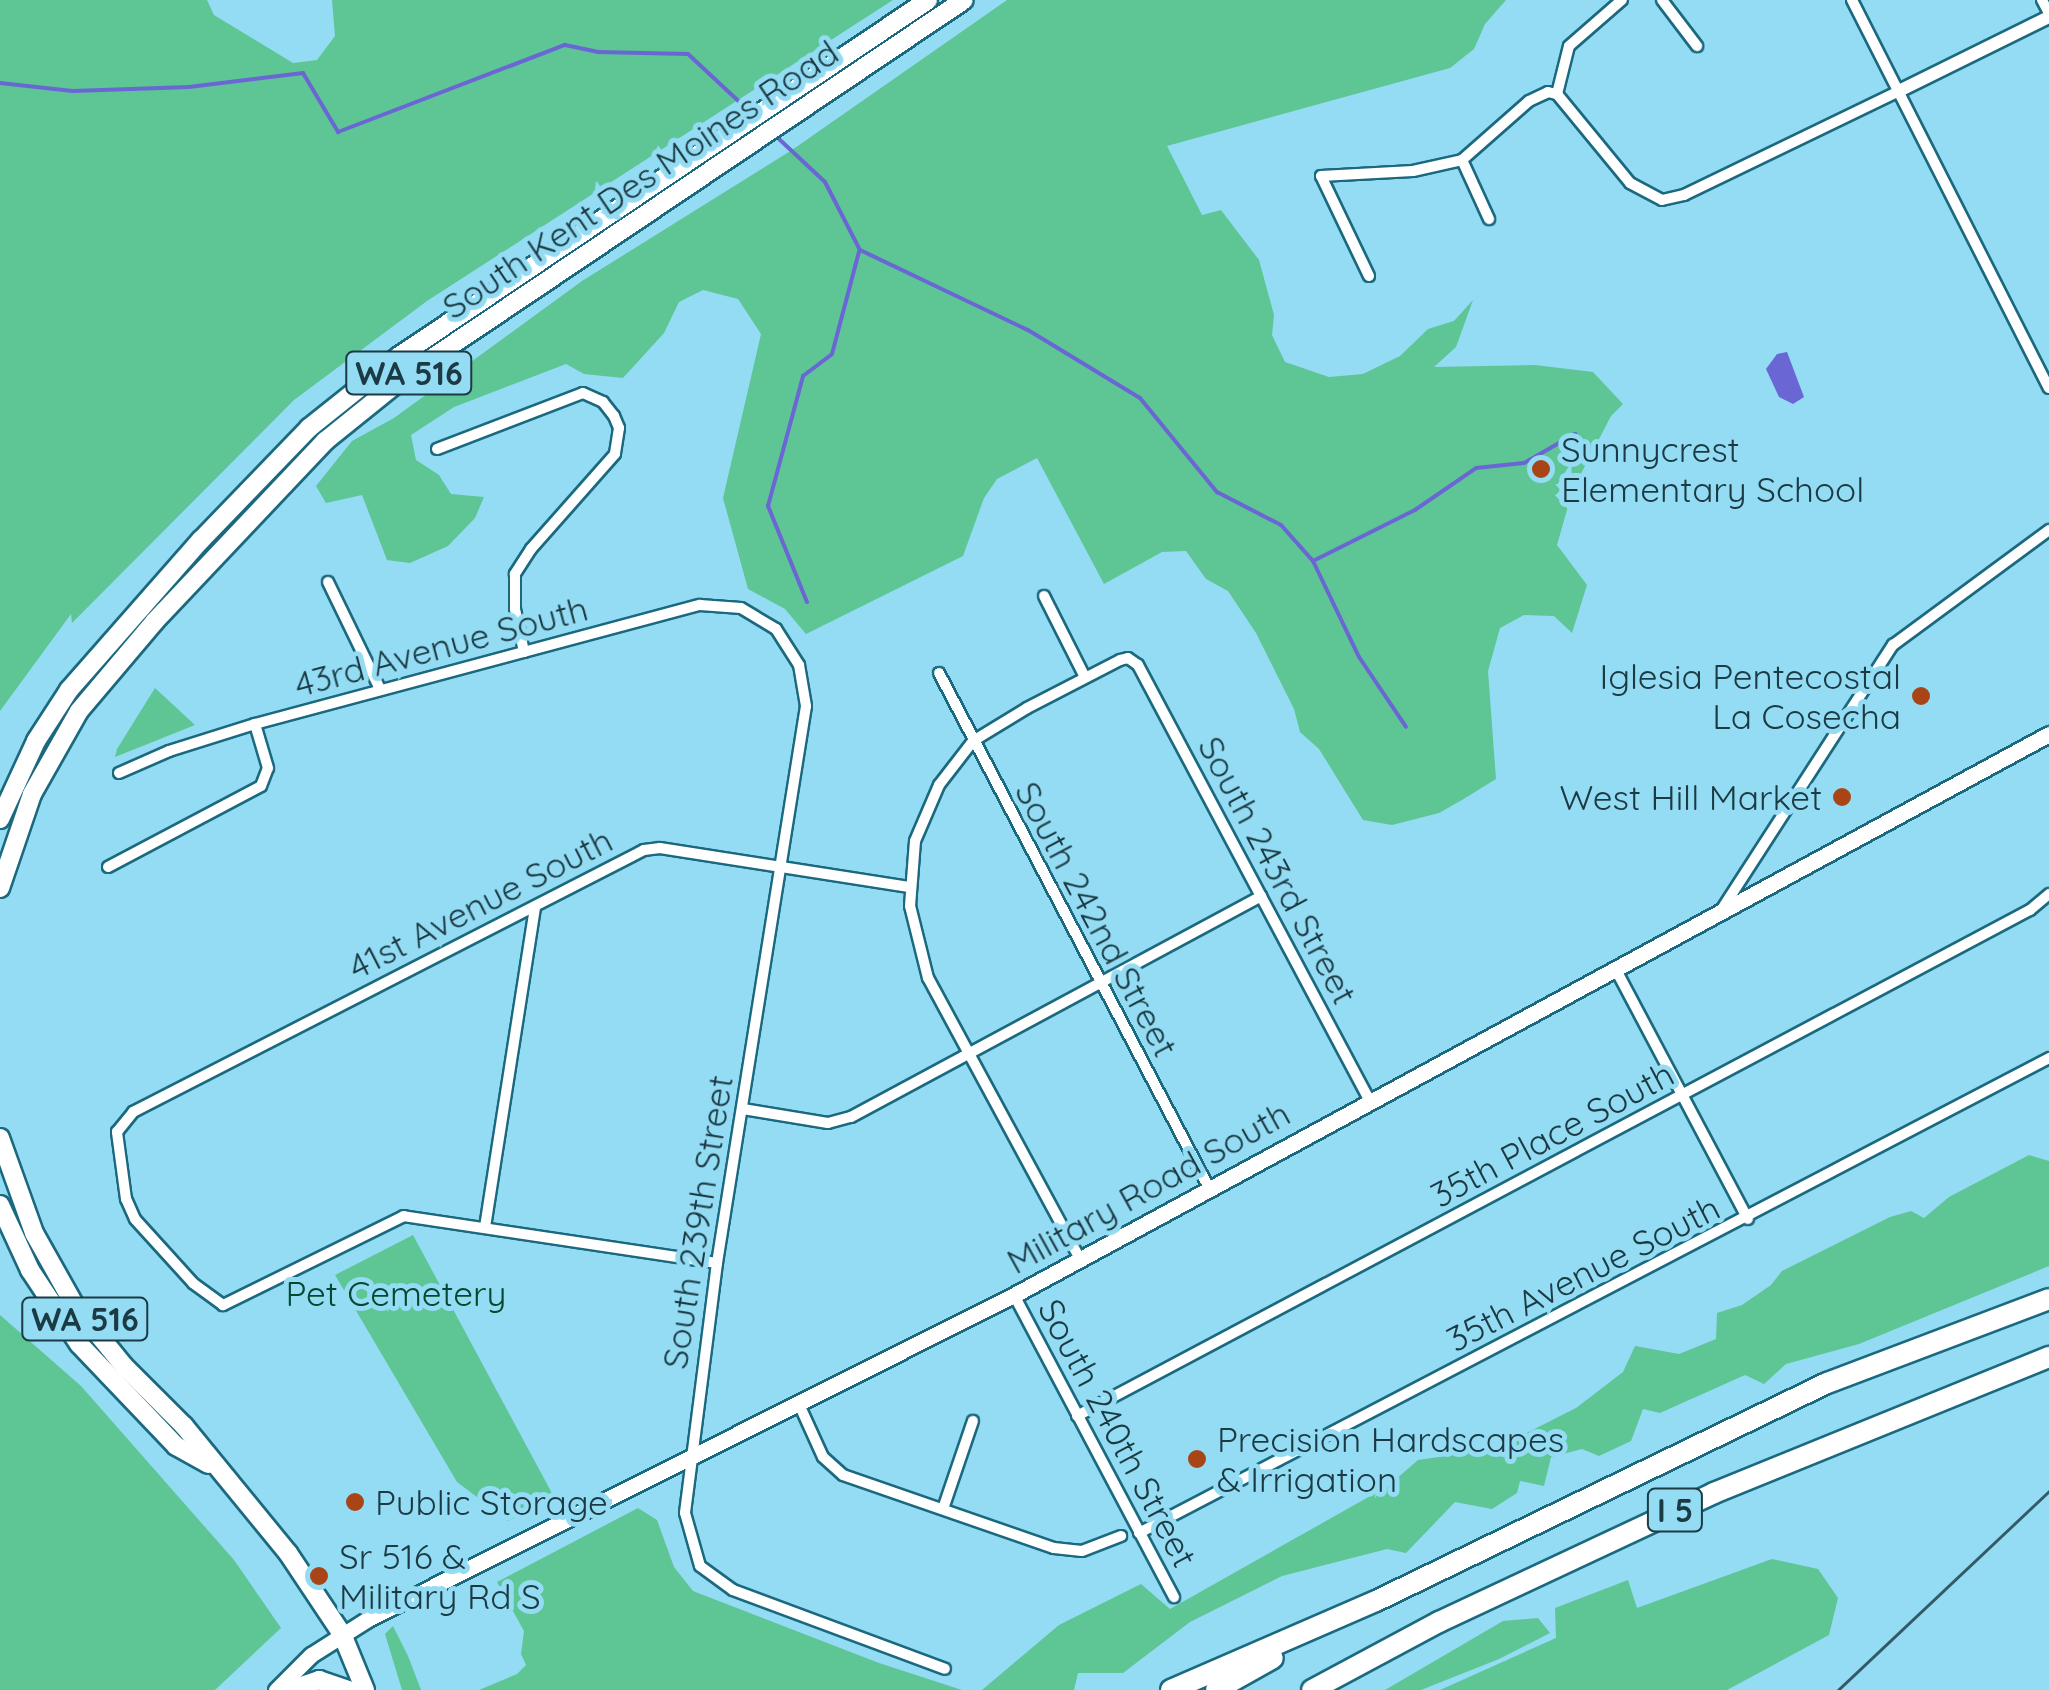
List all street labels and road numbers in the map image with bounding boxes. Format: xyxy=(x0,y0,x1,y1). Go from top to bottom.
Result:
street label: South Kent Des Moines Road xyxy=(434,31,846,327)
road number: WA 516 xyxy=(344,346,474,400)
street label: 43rd Avenue South xyxy=(290,587,592,705)
street label: South 243rd Street xyxy=(1190,729,1366,1011)
street label: South 242nd Street xyxy=(1007,774,1187,1064)
street label: 41st Avenue South xyxy=(341,818,619,988)
street label: 35th Place South xyxy=(1423,1052,1681,1216)
street label: South 239th Street xyxy=(653,1072,741,1372)
street label: Military Road South xyxy=(999,1092,1297,1282)
street label: 35th Avenue South xyxy=(1440,1186,1726,1360)
road number: WA 516 xyxy=(20,1292,150,1346)
street label: South 240th Street xyxy=(1030,1292,1206,1574)
road number: I 5 xyxy=(1645,1483,1705,1537)

